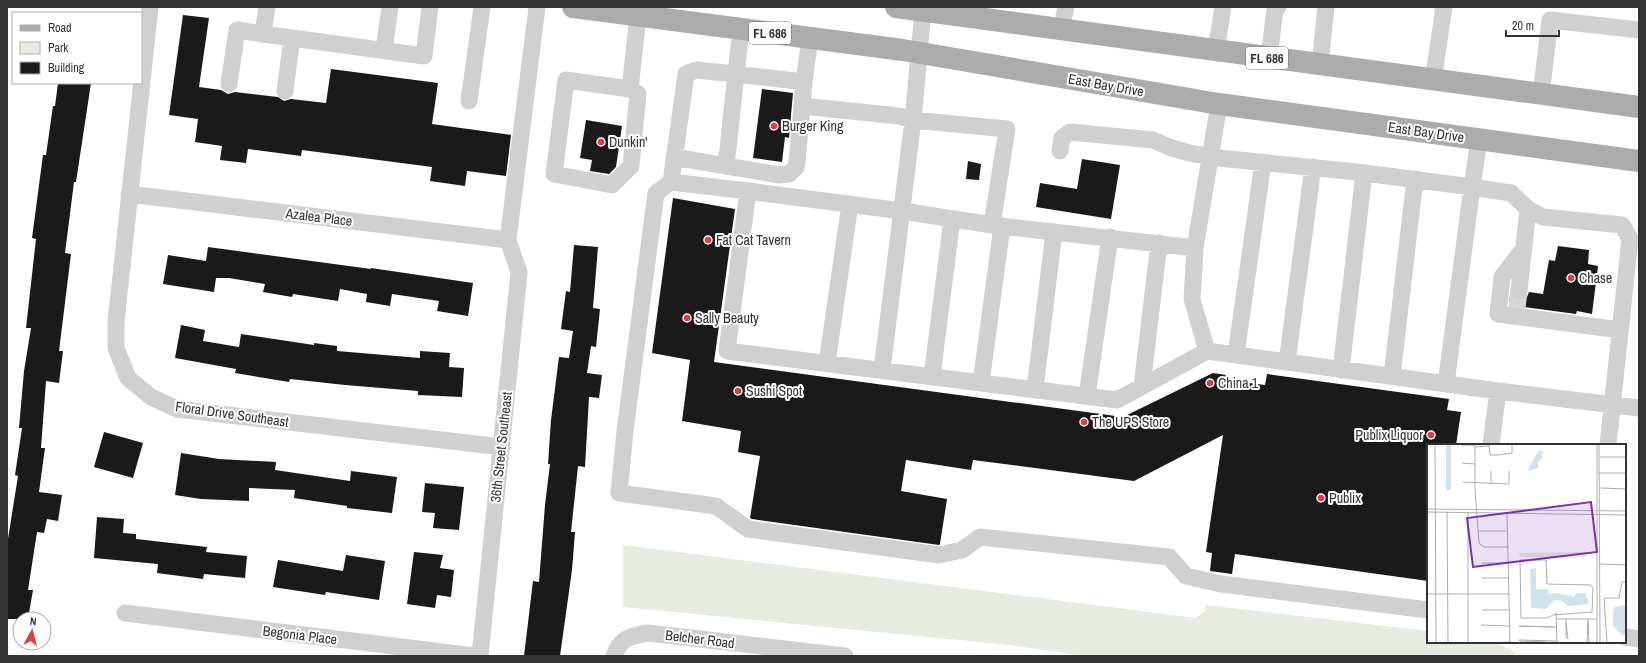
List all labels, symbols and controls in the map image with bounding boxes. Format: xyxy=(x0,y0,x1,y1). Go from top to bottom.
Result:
legend xyxy=(12,12,142,84)
scale bar xyxy=(1506,12,1559,38)
text: 20 m xyxy=(1512,18,1534,34)
text: Road xyxy=(48,20,72,36)
road number: FL 686 xyxy=(749,22,791,44)
text: Park xyxy=(48,40,68,56)
road number: FL 686 xyxy=(1246,47,1288,69)
text: Building xyxy=(48,60,85,76)
street label: East Bay Drive xyxy=(1067,69,1145,101)
place label: Burger King xyxy=(782,117,844,135)
street label: East Bay Drive xyxy=(1387,118,1465,146)
marker: Burger King xyxy=(769,121,779,131)
place label: Dunkin' xyxy=(609,133,648,151)
marker: Dunkin' xyxy=(596,137,606,147)
street label: Azalea Place xyxy=(284,204,353,230)
place label: Fat Cat Tavern xyxy=(716,231,791,249)
marker: Fat Cat Tavern xyxy=(703,235,713,245)
place label: Chase xyxy=(1579,269,1612,287)
marker: Chase xyxy=(1566,273,1576,283)
place label: Sally Beauty xyxy=(695,309,759,327)
marker: Sally Beauty xyxy=(682,313,692,323)
place label: China 1 xyxy=(1218,374,1259,392)
marker: China 1 xyxy=(1205,378,1215,388)
place label: Sushi Spot xyxy=(746,382,802,400)
marker: Sushi Spot xyxy=(733,386,743,396)
street label: 36th Street Southeast xyxy=(486,391,516,503)
street label: Floral Drive Southeast xyxy=(174,397,290,431)
place label: The UPS Store xyxy=(1092,413,1169,431)
marker: The UPS Store xyxy=(1079,417,1089,427)
place label: Publix Liquor xyxy=(1355,426,1423,444)
marker: Publix Liquor xyxy=(1426,430,1436,440)
inset map xyxy=(1427,444,1626,643)
place label: Publix xyxy=(1329,489,1361,507)
marker: Publix xyxy=(1316,493,1326,503)
north arrow xyxy=(12,611,52,651)
text: N xyxy=(29,614,37,628)
street label: Begonia Place xyxy=(262,622,338,648)
street label: Belcher Road xyxy=(664,626,736,652)

